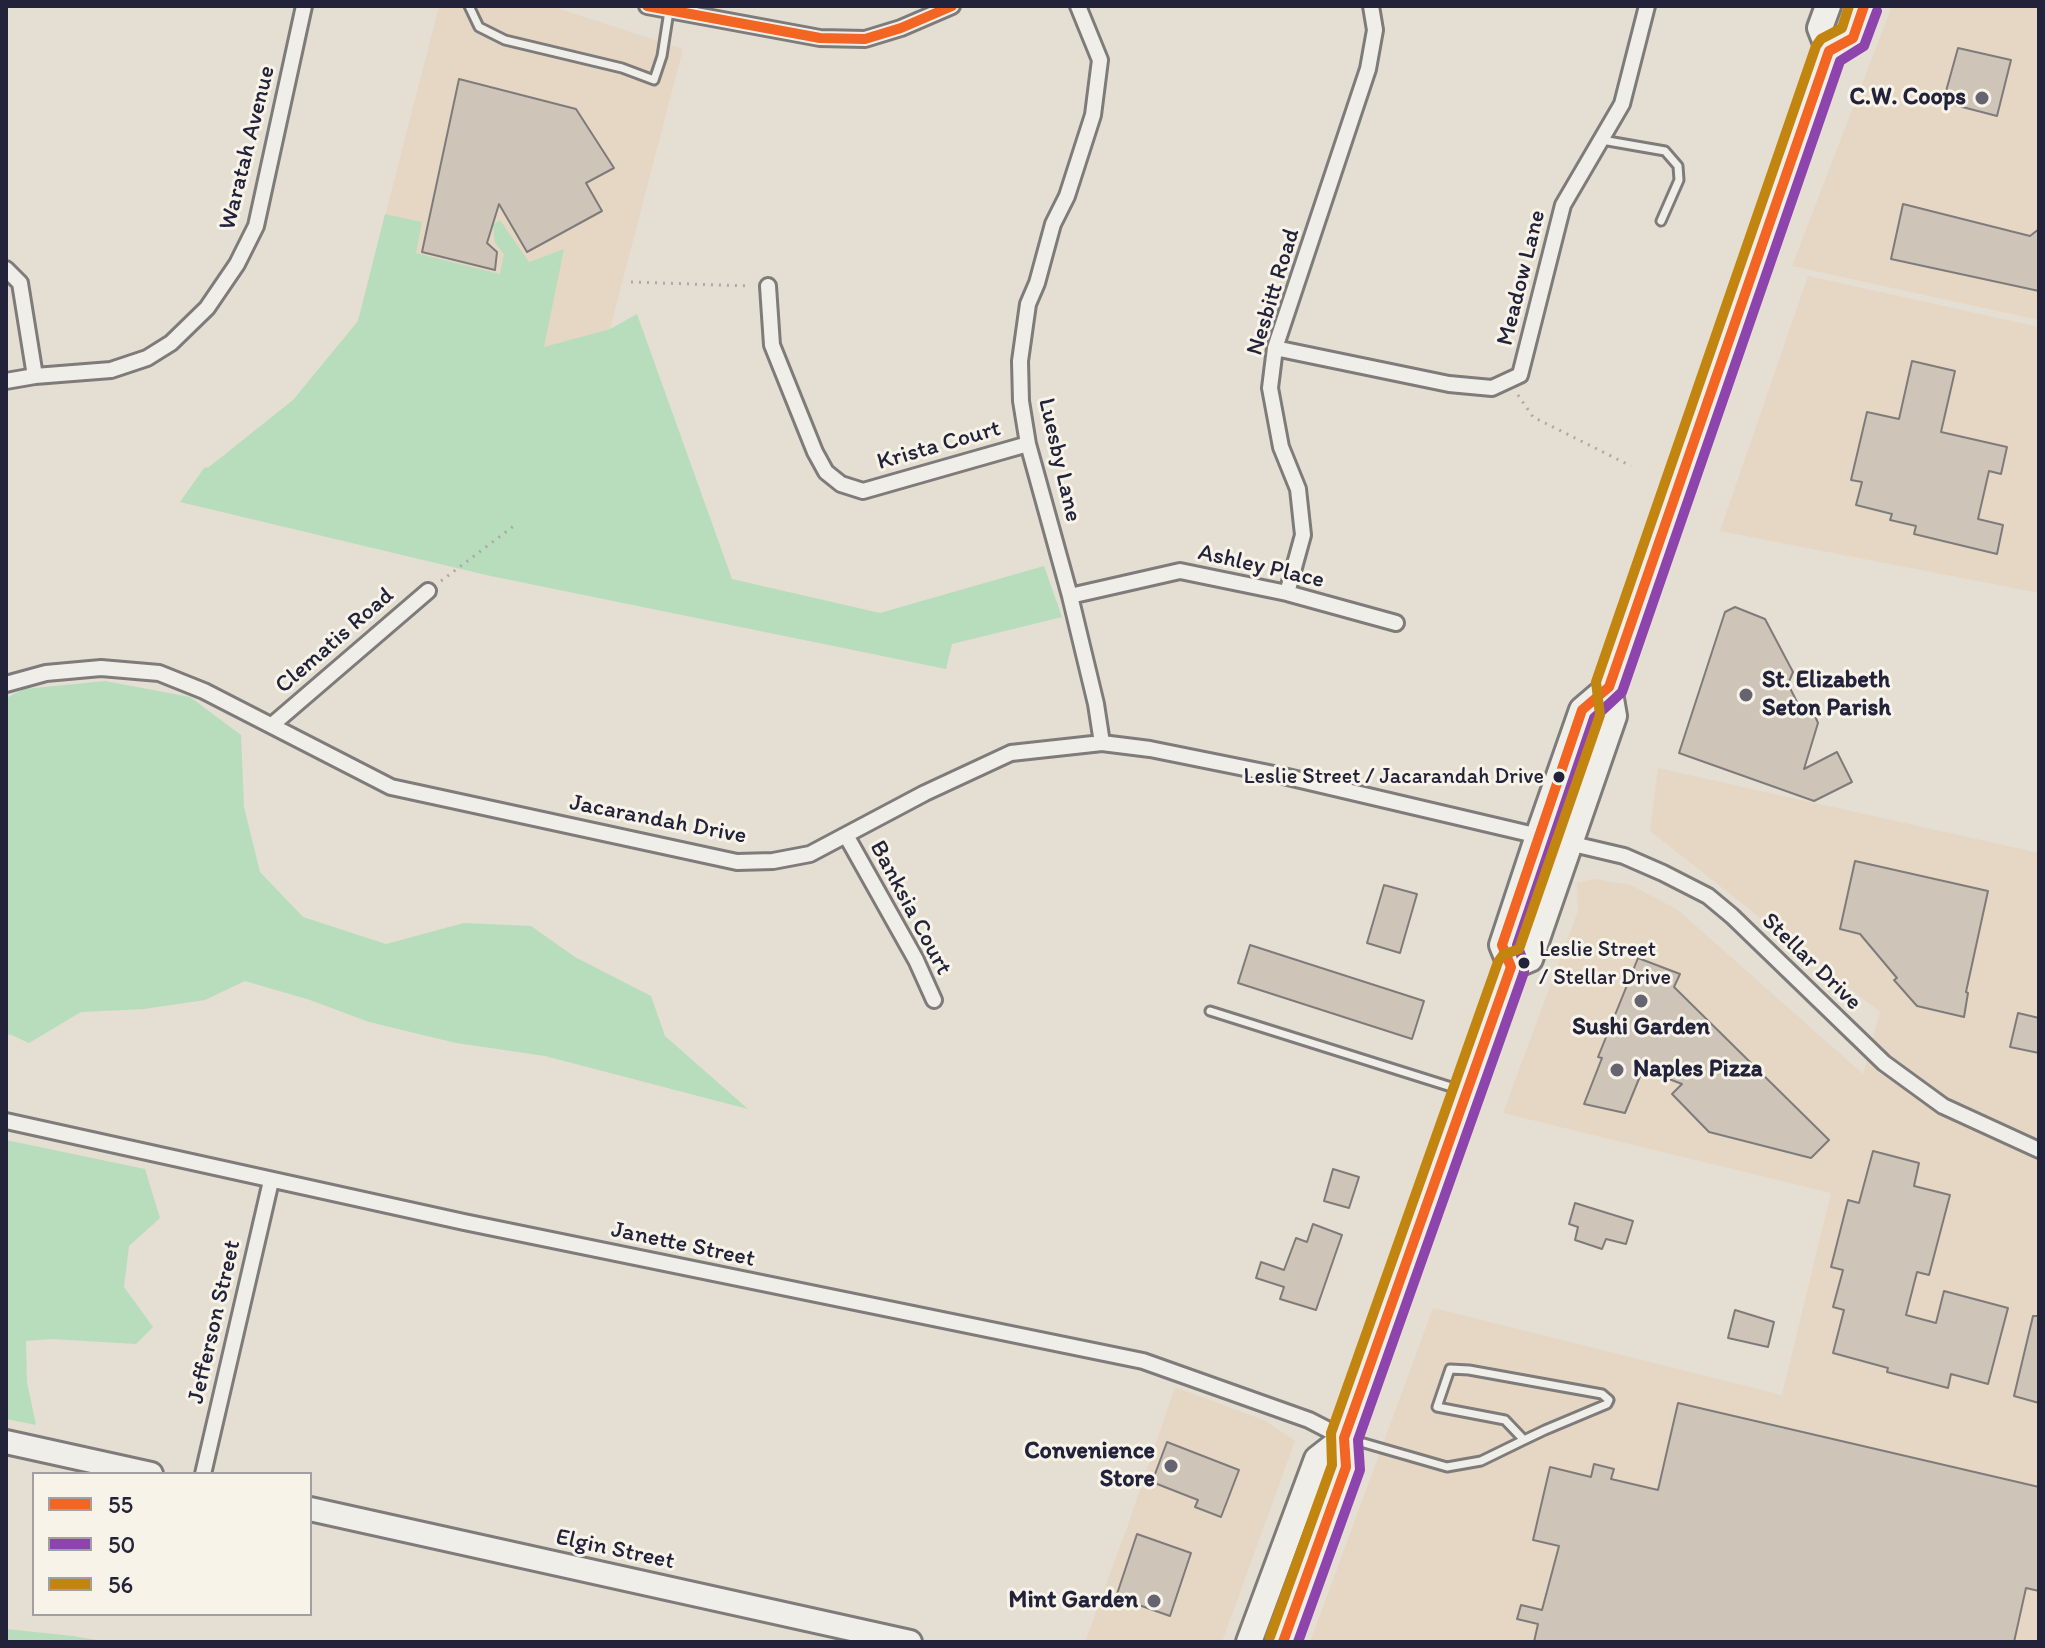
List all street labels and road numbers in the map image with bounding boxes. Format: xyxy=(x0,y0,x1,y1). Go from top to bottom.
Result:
street label: Waratah Avenue xyxy=(214,63,282,233)
street label: Meadow Lane xyxy=(1491,207,1553,349)
street label: Nesbitt Road xyxy=(1241,225,1307,359)
street label: Luesby Lane xyxy=(1031,395,1087,525)
street label: Krista Court xyxy=(874,415,1004,477)
street label: Ashley Place xyxy=(1195,539,1327,595)
street label: Clematis Road xyxy=(270,582,400,700)
street label: Jacarandah Drive xyxy=(567,789,749,851)
street label: Banksia Court xyxy=(863,836,957,980)
street label: Stellar Drive xyxy=(1755,907,1867,1017)
street label: Janette Street xyxy=(609,1216,757,1274)
street label: Jefferson Street xyxy=(182,1237,248,1407)
street label: Elgin Street xyxy=(553,1523,677,1577)

